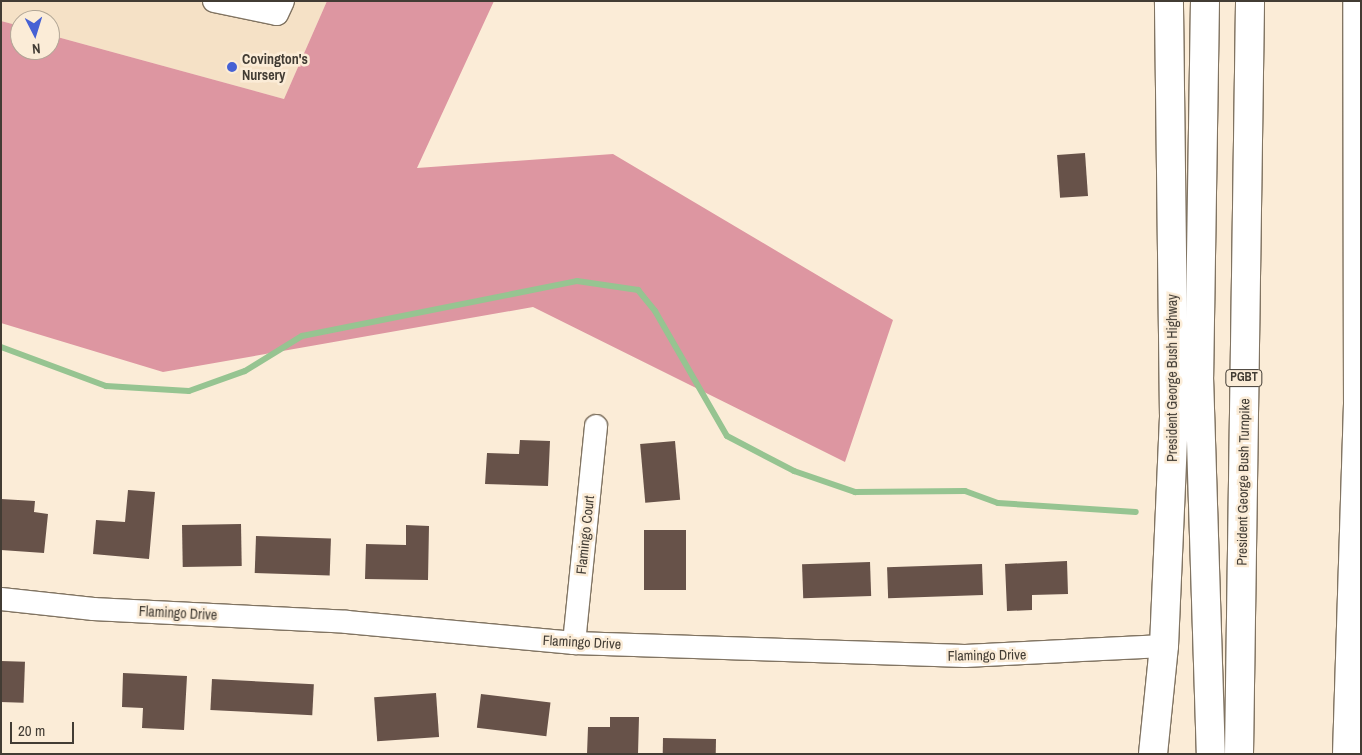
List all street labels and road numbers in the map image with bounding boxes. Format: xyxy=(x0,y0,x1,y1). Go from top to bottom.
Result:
street label: President George Bush Highway xyxy=(1164,294,1180,462)
road number: PGBT xyxy=(1225,368,1263,388)
street label: President George Bush Turnpike xyxy=(1233,398,1253,566)
street label: Flamingo Court xyxy=(573,495,597,575)
street label: Flamingo Drive xyxy=(138,603,218,623)
street label: Flamingo Drive xyxy=(542,632,622,652)
street label: Flamingo Drive xyxy=(948,646,1026,664)

